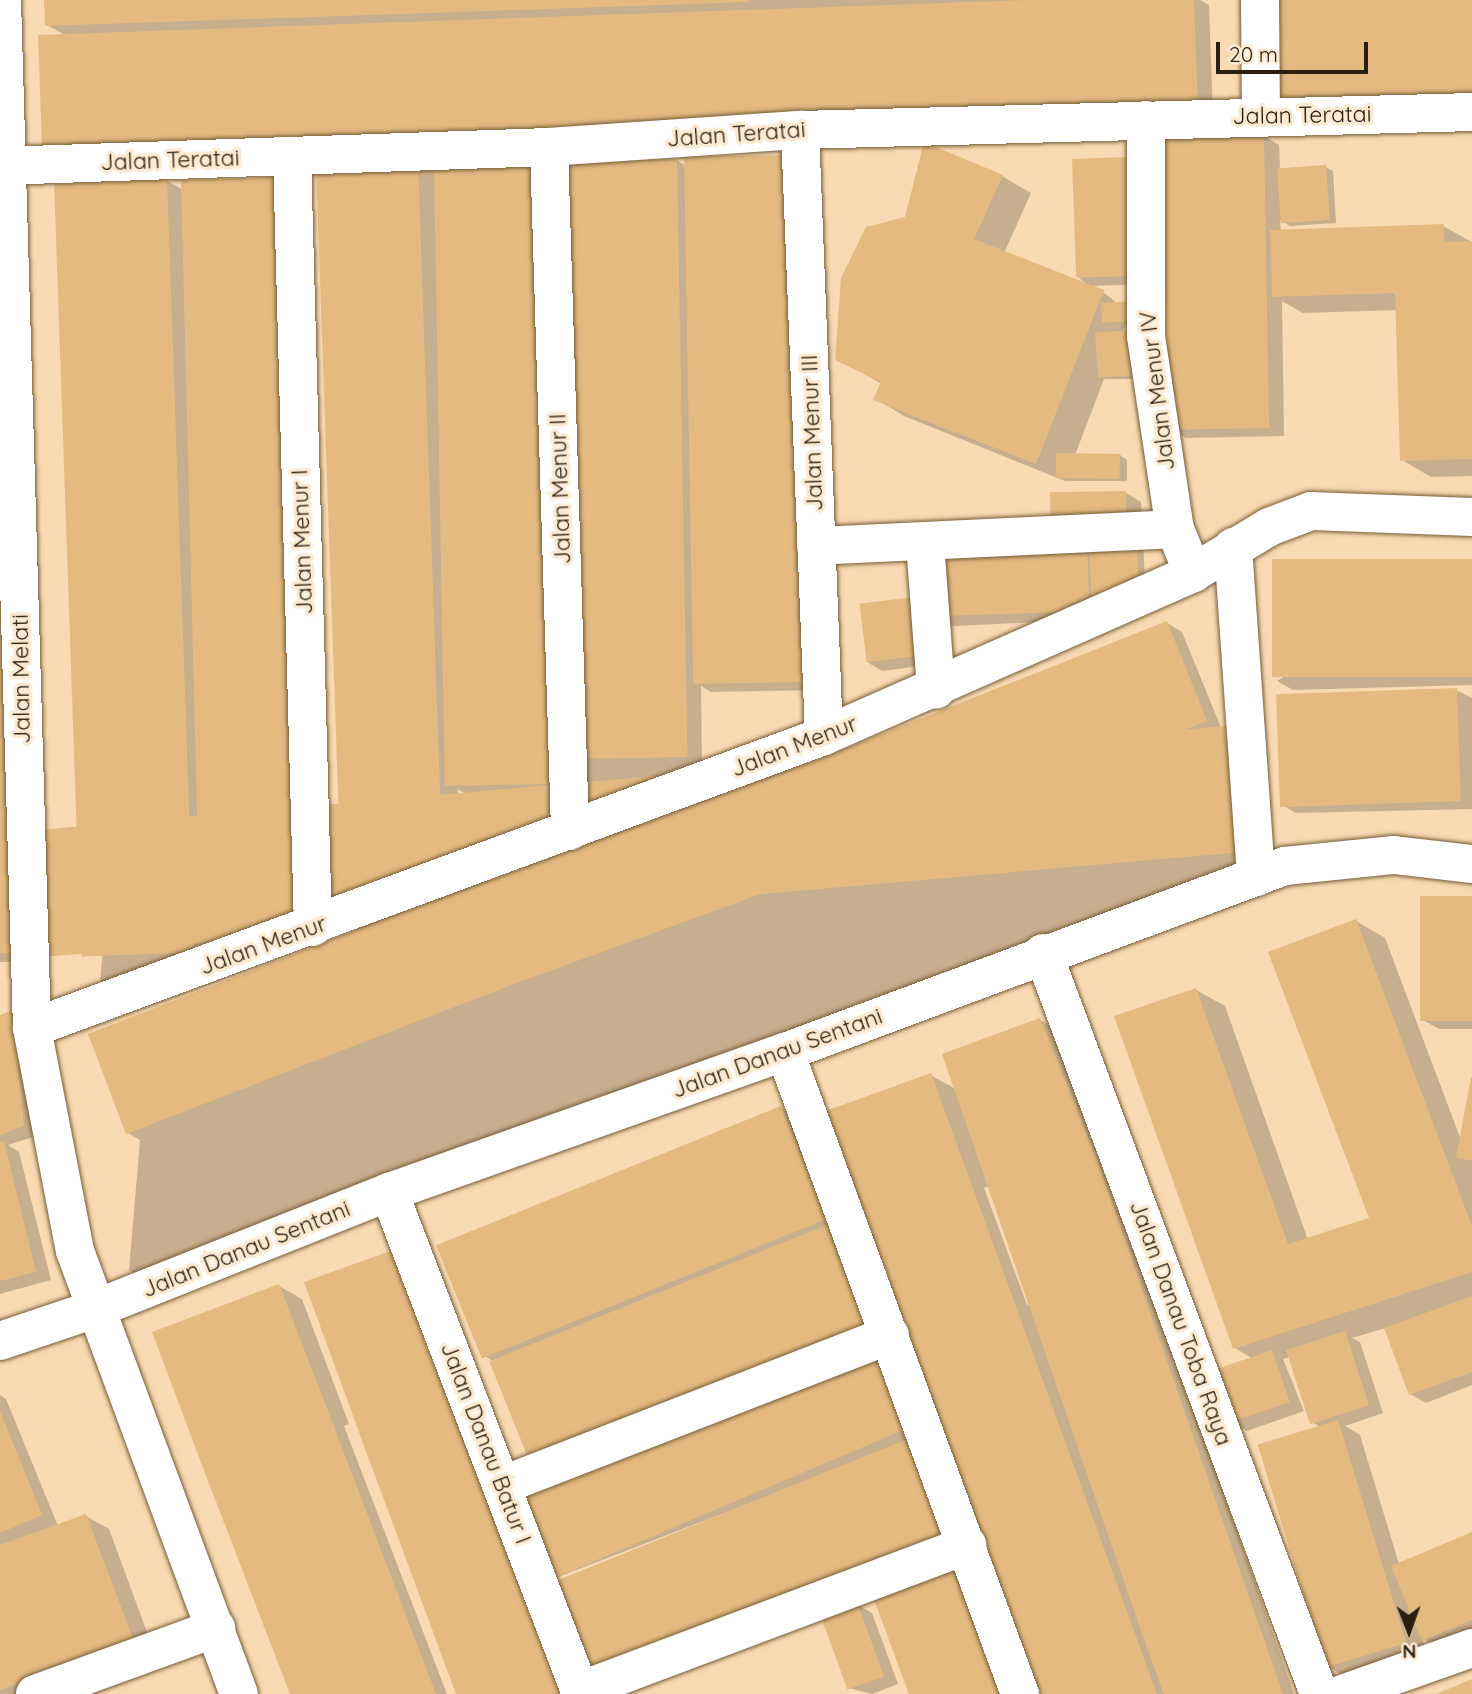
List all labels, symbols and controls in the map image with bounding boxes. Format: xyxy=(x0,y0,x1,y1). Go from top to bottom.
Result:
scale bar xyxy=(1220,28,1372,72)
text: 20 m xyxy=(1229,41,1278,67)
street label: Jalan Teratai xyxy=(1232,100,1372,130)
street label: Jalan Teratai xyxy=(666,115,806,153)
street label: Jalan Teratai xyxy=(100,144,240,176)
street label: Jalan Menur IV xyxy=(1134,310,1180,472)
street label: Jalan Menur III xyxy=(795,354,829,512)
street label: Jalan Menur II xyxy=(544,413,576,565)
street label: Jalan Menur I xyxy=(286,469,318,615)
street label: Jalan Melati xyxy=(6,614,36,744)
street label: Jalan Menur xyxy=(727,709,861,783)
street label: Jalan Menur xyxy=(196,909,330,981)
street label: Jalan Danau Sentani xyxy=(668,1002,886,1104)
street label: Jalan Danau Sentani xyxy=(138,1195,354,1303)
street label: Jalan Danau Toba Raya xyxy=(1124,1197,1238,1449)
street label: Jalan Danau Batur I xyxy=(435,1338,537,1548)
north arrow xyxy=(1374,1596,1444,1666)
text: N xyxy=(1402,1640,1417,1664)

